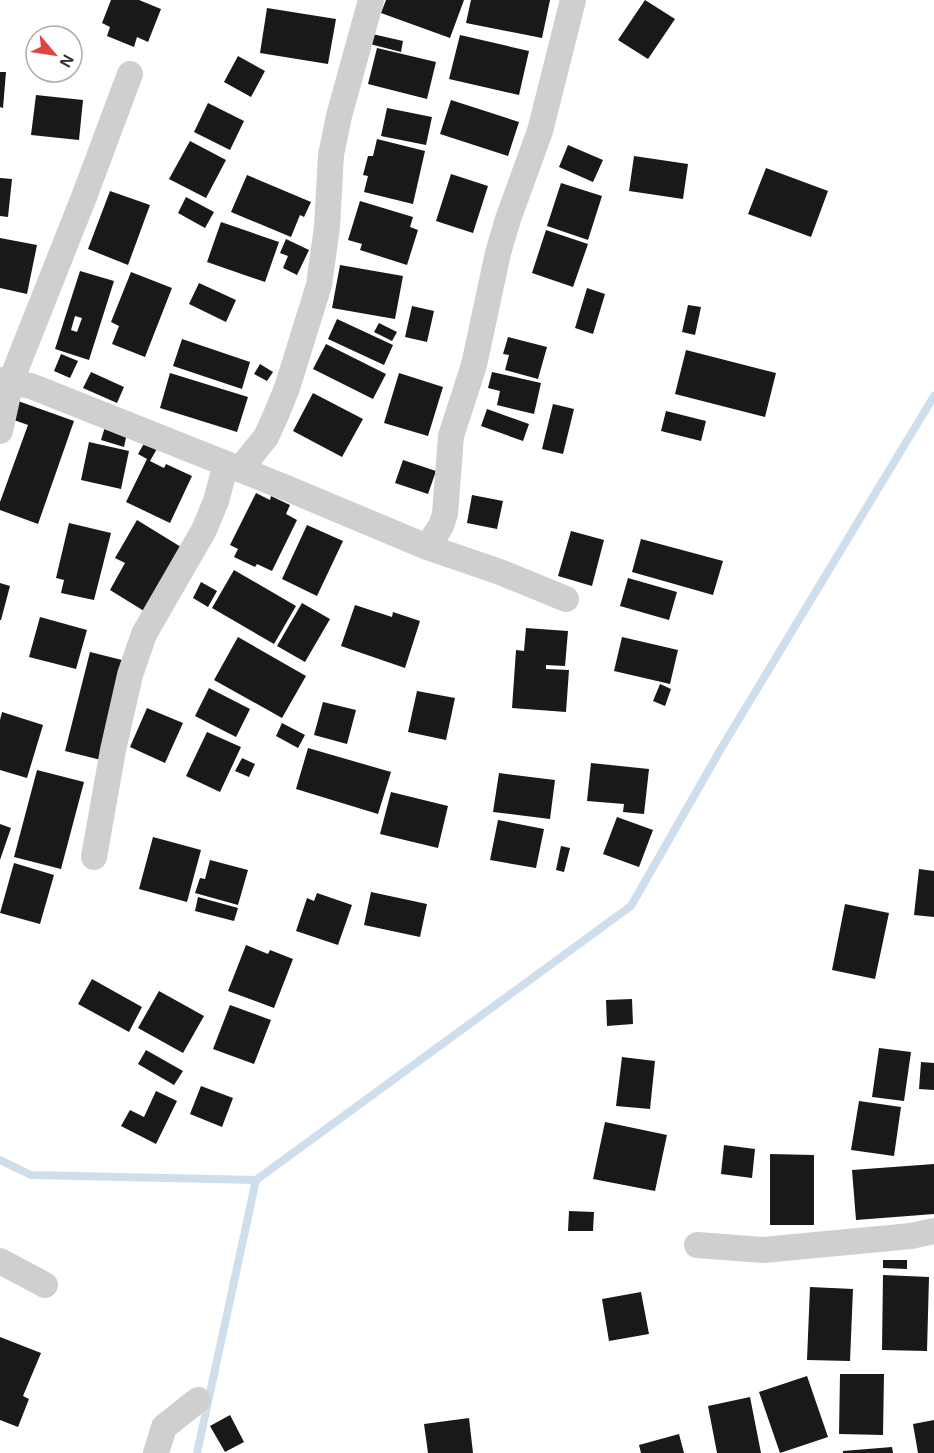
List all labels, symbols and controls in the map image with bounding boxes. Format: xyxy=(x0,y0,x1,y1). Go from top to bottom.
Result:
north arrow xyxy=(24,24,84,84)
text: N xyxy=(56,52,77,70)

